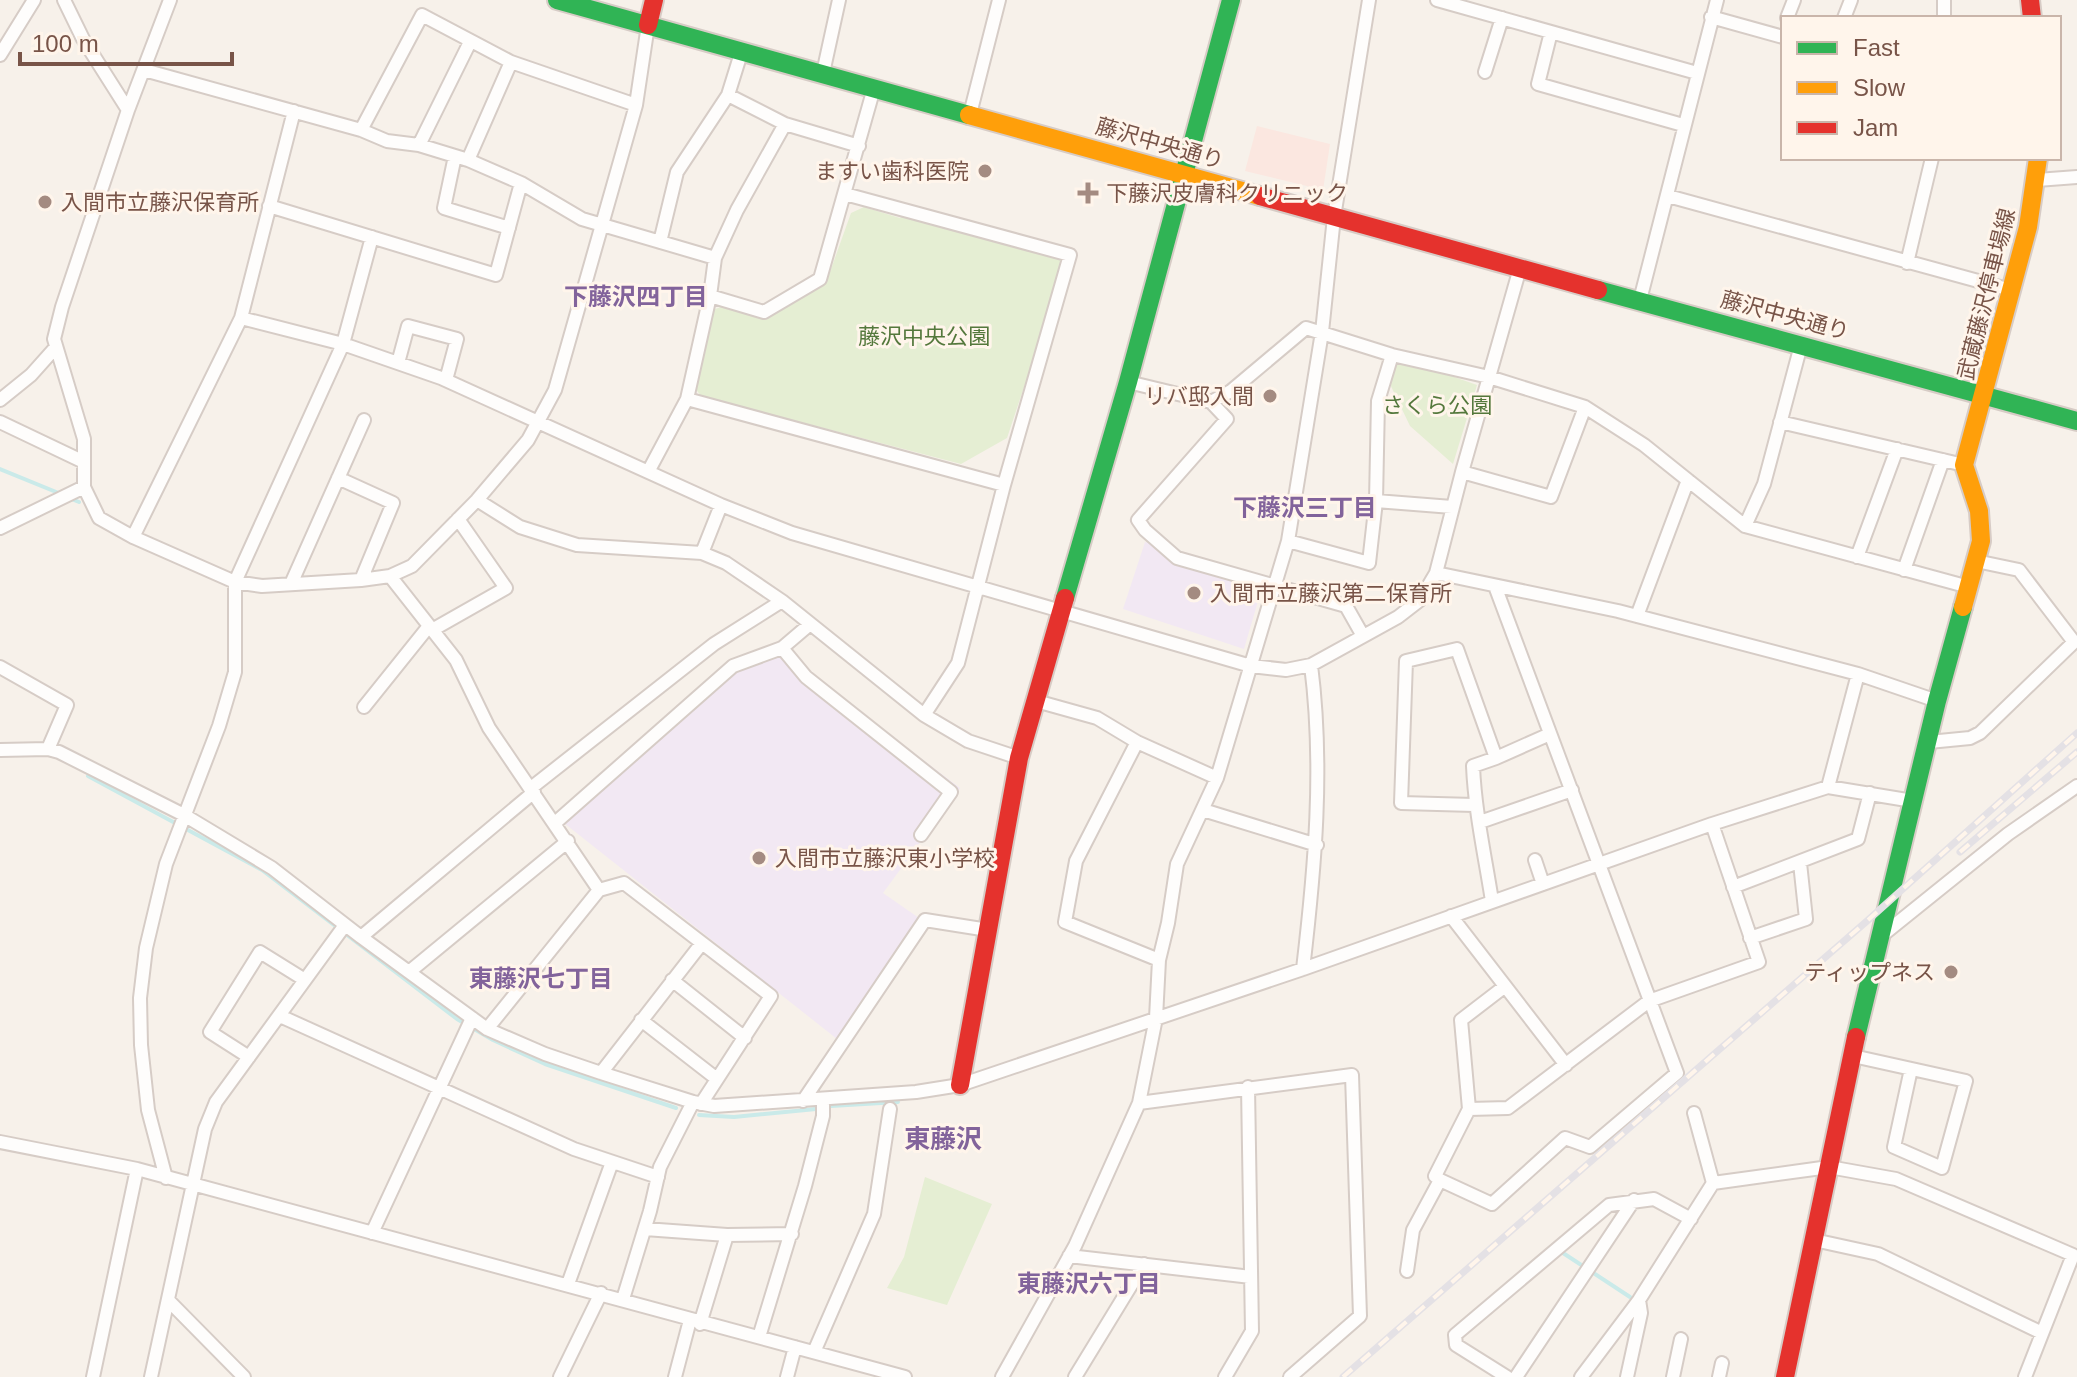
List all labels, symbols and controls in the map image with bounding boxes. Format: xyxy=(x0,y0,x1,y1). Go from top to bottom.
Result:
scale bar xyxy=(20,16,232,66)
legend xyxy=(1781,16,2061,160)
text: 100 m xyxy=(32,30,99,57)
text: Fast xyxy=(1853,34,1900,61)
text: Slow xyxy=(1853,74,1906,101)
street label: 藤沢中央通り xyxy=(1093,113,1227,174)
text: Jam xyxy=(1853,114,1898,141)
place label: ますい歯科医院 xyxy=(815,159,969,184)
marker: ますい歯科医院 xyxy=(976,162,994,180)
place label: 下藤沢皮膚科クリニック xyxy=(1106,181,1348,206)
marker: 下藤沢皮膚科クリニック xyxy=(1077,182,1099,204)
place label: 入間市立藤沢保育所 xyxy=(61,190,259,215)
marker: 入間市立藤沢保育所 xyxy=(36,193,54,211)
street label: 武蔵藤沢停車場線 xyxy=(1953,206,2020,383)
district label: 下藤沢四丁目 xyxy=(564,283,708,310)
street label: 藤沢中央通り xyxy=(1718,286,1852,345)
park label: 藤沢中央公園 xyxy=(858,324,990,349)
place label: リバ邸入間 xyxy=(1144,384,1254,409)
marker: リバ邸入間 xyxy=(1261,387,1279,405)
park label: さくら公園 xyxy=(1382,393,1492,418)
district label: 下藤沢三丁目 xyxy=(1233,494,1377,521)
place label: 入間市立藤沢第二保育所 xyxy=(1210,581,1452,606)
marker: 入間市立藤沢第二保育所 xyxy=(1185,584,1203,602)
place label: 入間市立藤沢東小学校 xyxy=(775,846,995,871)
marker: 入間市立藤沢東小学校 xyxy=(750,849,768,867)
place label: ティップネス xyxy=(1804,960,1935,985)
marker: ティップネス xyxy=(1942,963,1960,981)
district label: 東藤沢七丁目 xyxy=(469,965,613,992)
district label: 東藤沢 xyxy=(904,1124,982,1154)
district label: 東藤沢六丁目 xyxy=(1017,1270,1161,1297)

